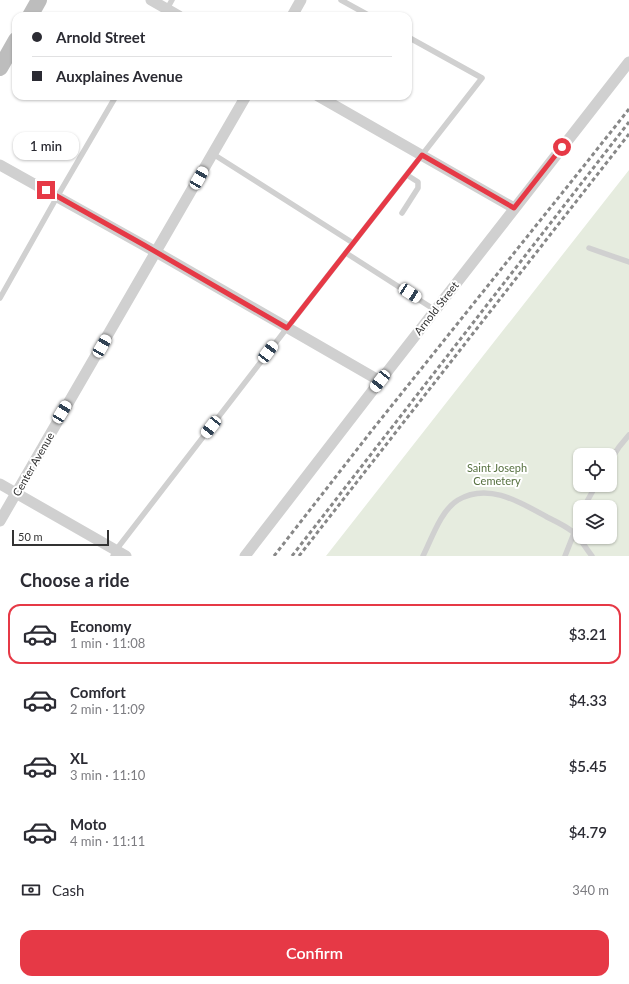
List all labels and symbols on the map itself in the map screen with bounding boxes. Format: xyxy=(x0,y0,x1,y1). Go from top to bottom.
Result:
callout: 1 min xyxy=(13,132,79,160)
route start xyxy=(553,138,571,156)
car xyxy=(188,165,210,191)
route end xyxy=(37,181,55,199)
street label: Arnold Street xyxy=(411,279,461,337)
car xyxy=(397,281,423,305)
car xyxy=(91,333,113,359)
car xyxy=(256,339,280,365)
car xyxy=(368,368,392,394)
car xyxy=(51,399,73,425)
car xyxy=(199,414,223,440)
street label: Center Avenue xyxy=(10,430,57,498)
park label: Saint Joseph Cemetery xyxy=(467,461,527,487)
scale bar xyxy=(12,528,109,547)

